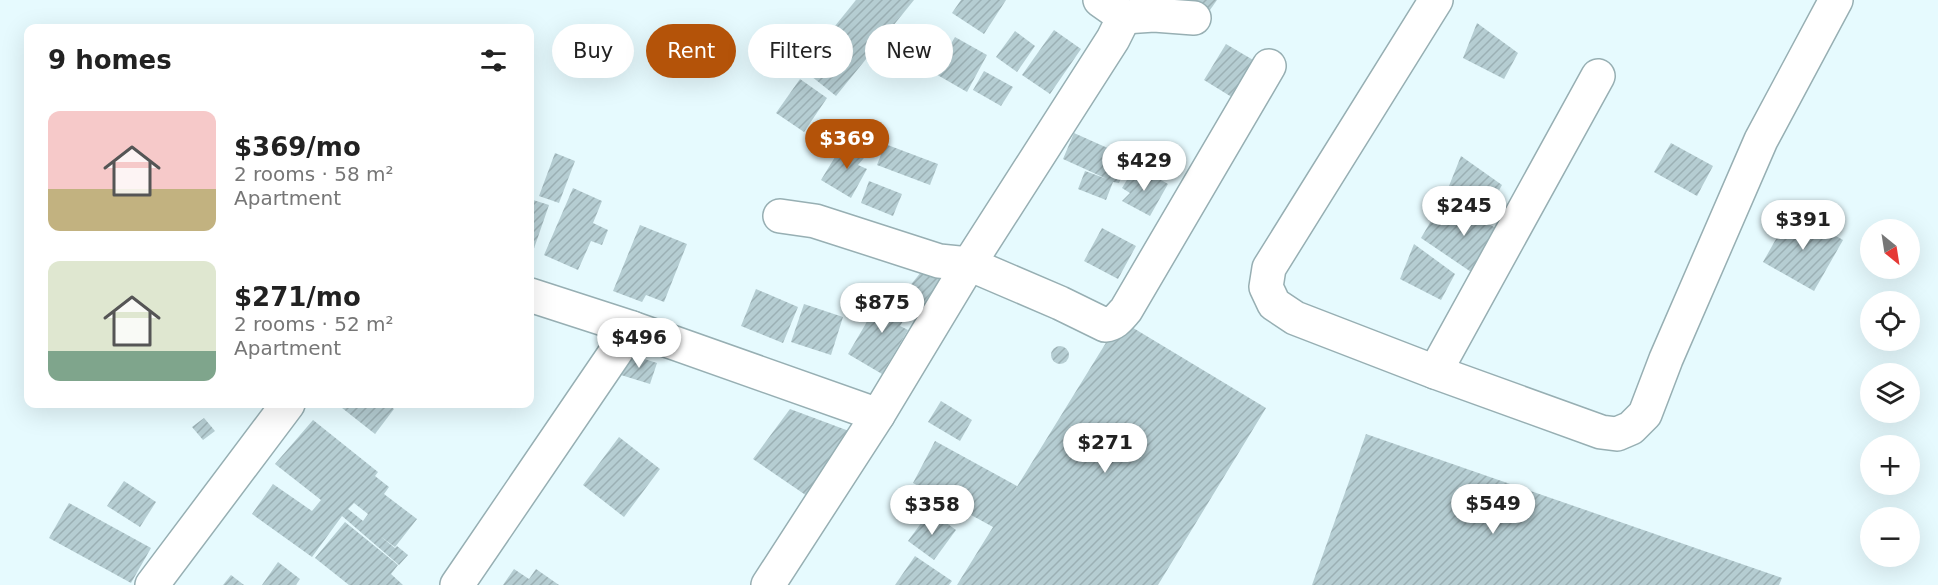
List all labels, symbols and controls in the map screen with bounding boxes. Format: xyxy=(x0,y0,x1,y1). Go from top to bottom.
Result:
chip: Buy xyxy=(552,24,634,78)
chip: Rent xyxy=(646,24,736,78)
chip: Filters xyxy=(748,24,853,78)
chip: New xyxy=(865,24,953,78)
icon: filters xyxy=(477,44,510,77)
text: 9 homes xyxy=(48,45,172,75)
pin: $369 xyxy=(811,119,883,170)
text: $369 xyxy=(819,126,875,150)
text: $369/mo xyxy=(234,132,361,162)
icon: home xyxy=(96,135,168,207)
pin: $429 xyxy=(1108,141,1180,192)
text: $429 xyxy=(1116,148,1172,172)
text: 2 rooms · 58 m² xyxy=(234,162,394,186)
text: Apartment xyxy=(234,186,341,210)
pin: $245 xyxy=(1428,186,1500,237)
text: $245 xyxy=(1436,193,1492,217)
pin: $391 xyxy=(1767,200,1839,251)
text: $391 xyxy=(1775,207,1831,231)
north arrow xyxy=(1860,219,1920,279)
map controls xyxy=(1860,219,1920,567)
text: $271/mo xyxy=(234,282,361,312)
pin: $875 xyxy=(846,283,918,334)
icon: home xyxy=(96,285,168,357)
text: $875 xyxy=(854,290,910,314)
button: locate xyxy=(1860,291,1920,351)
text: 2 rooms · 52 m² xyxy=(234,312,394,336)
pin: $496 xyxy=(603,318,675,369)
text: $496 xyxy=(611,325,667,349)
text: Apartment xyxy=(234,336,341,360)
button: layers xyxy=(1860,363,1920,423)
pin: $271 xyxy=(1069,423,1141,474)
text: $271 xyxy=(1077,430,1133,454)
button: + xyxy=(1860,435,1920,495)
pin: $549 xyxy=(1457,484,1529,535)
pin: $358 xyxy=(896,485,968,536)
text: $549 xyxy=(1465,491,1521,515)
text: $358 xyxy=(904,492,960,516)
button: − xyxy=(1860,507,1920,567)

